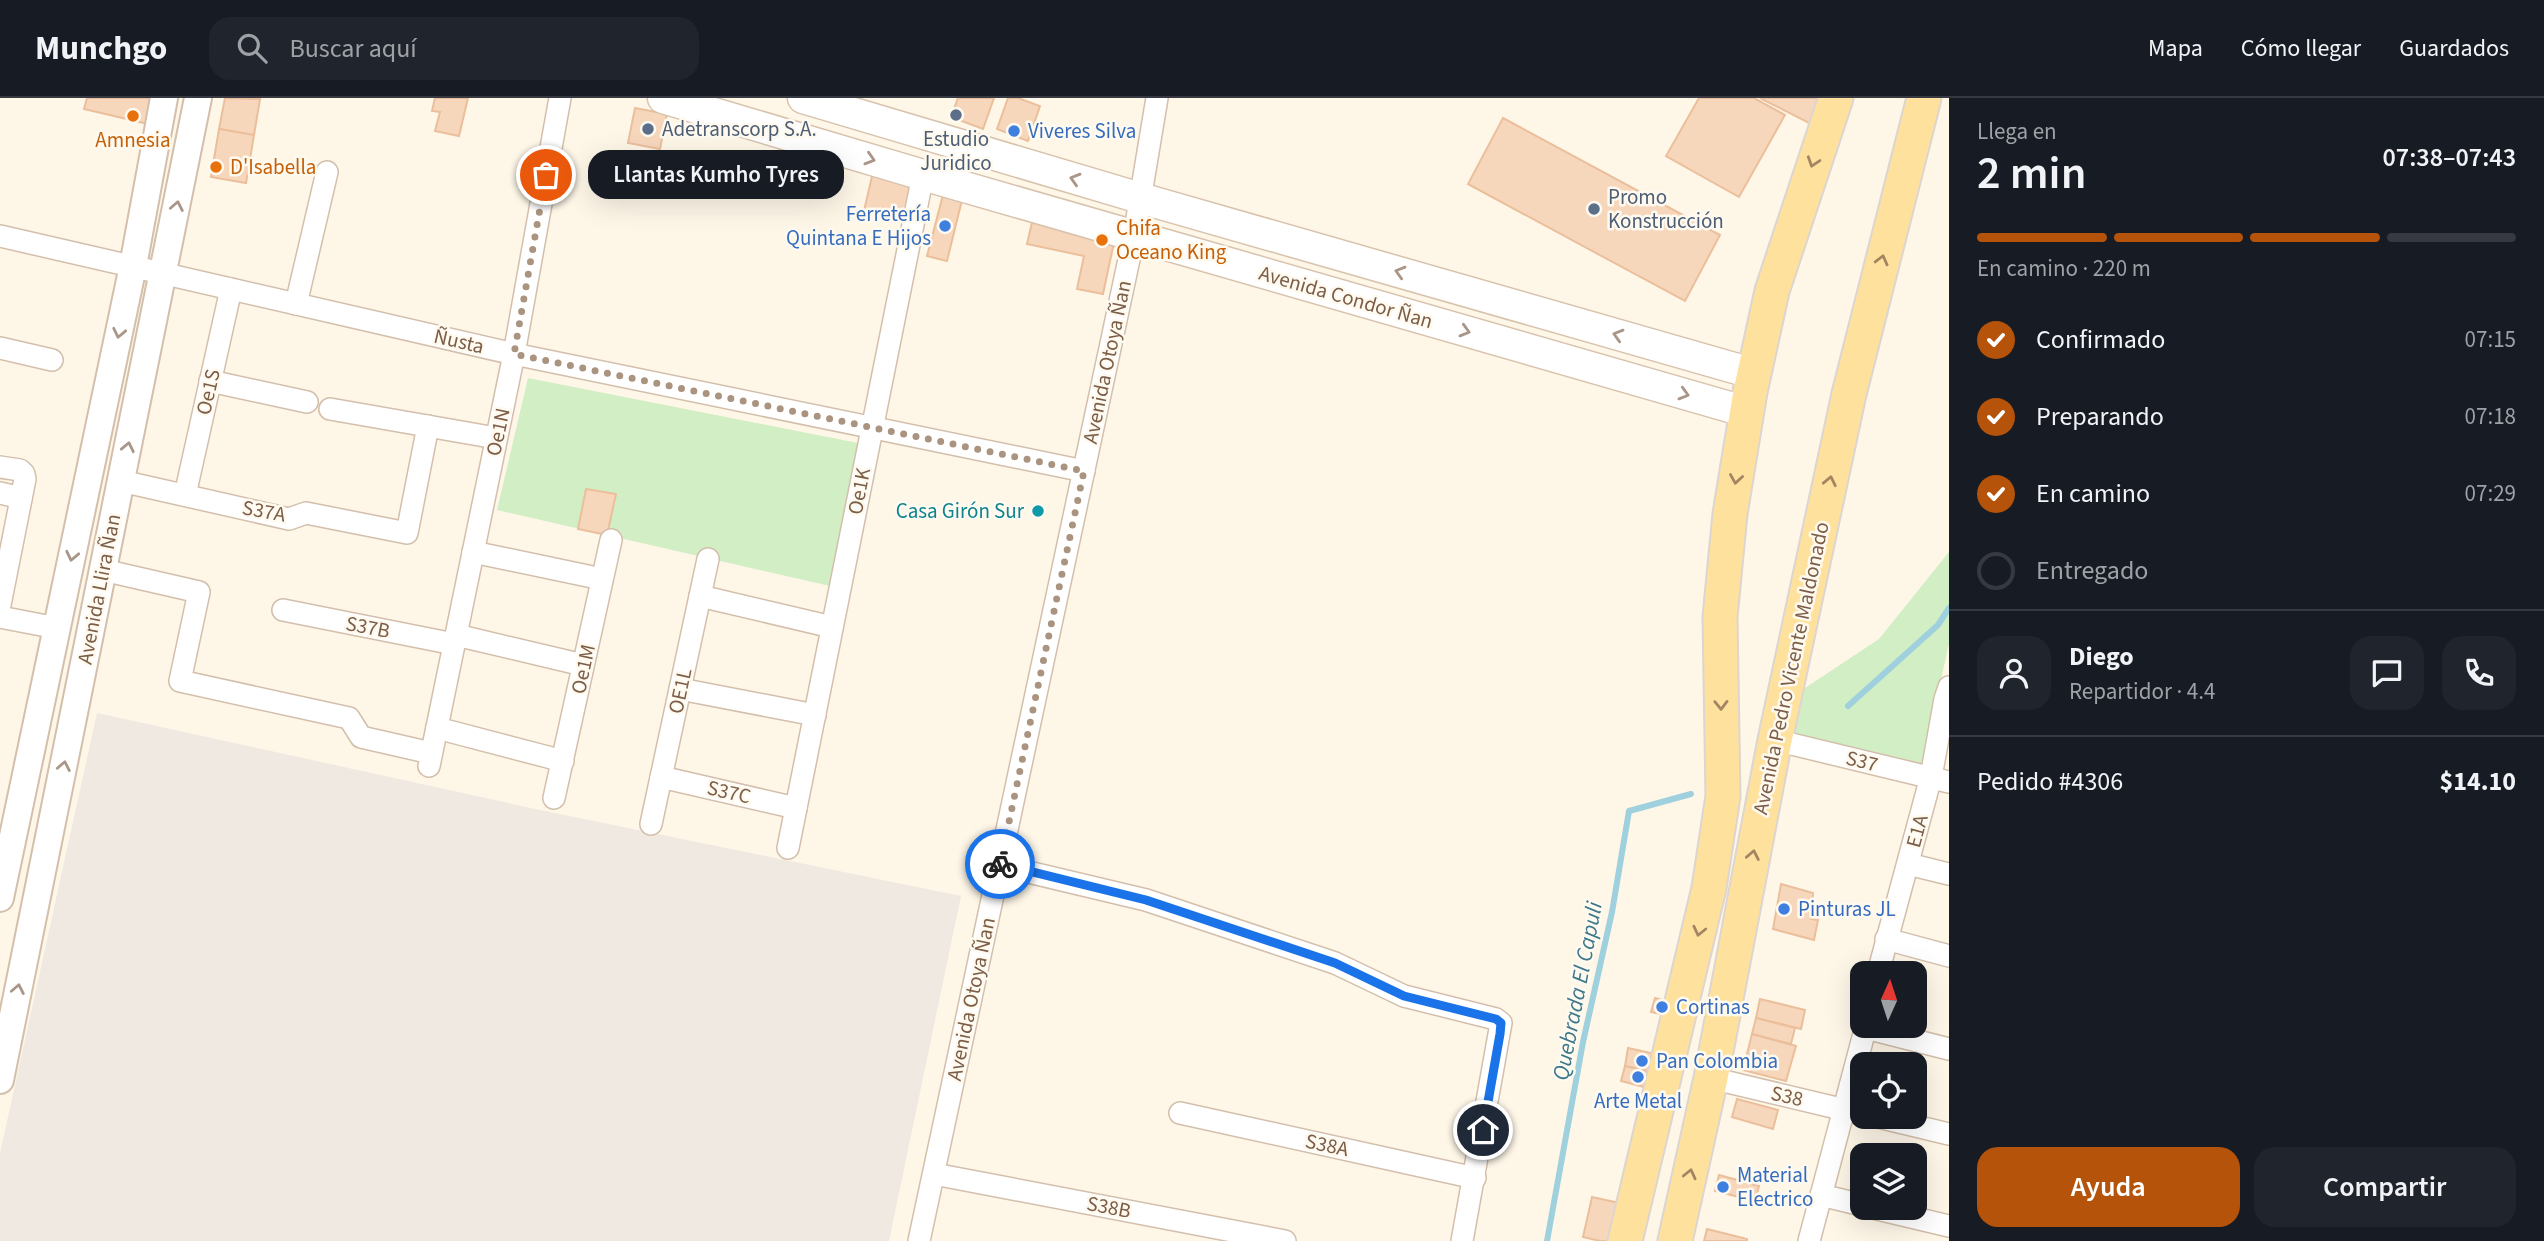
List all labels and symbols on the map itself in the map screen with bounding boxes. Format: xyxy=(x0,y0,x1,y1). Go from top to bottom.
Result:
marker: Estudio Juridico xyxy=(948,107,964,123)
marker: Amnesia xyxy=(125,108,141,124)
place label: Adetranscorp S.A. xyxy=(662,114,817,144)
place label: Viveres Silva xyxy=(1028,116,1136,146)
marker: Adetranscorp S.A. xyxy=(640,121,656,137)
marker: Viveres Silva xyxy=(1006,123,1022,139)
place label: Estudio Juridico xyxy=(920,124,992,178)
place label: Amnesia xyxy=(95,125,171,155)
pin xyxy=(516,145,576,205)
callout: Llantas Kumho Tyres xyxy=(588,150,844,200)
one-way arrow xyxy=(863,151,875,166)
place label: D'Isabella xyxy=(230,152,316,182)
one-way arrow xyxy=(1807,156,1821,168)
marker: D'Isabella xyxy=(208,159,224,175)
one-way arrow xyxy=(1069,172,1081,187)
place label: Promo Konstrucción xyxy=(1608,182,1724,236)
place label: Ferretería Quintana E Hijos xyxy=(786,199,931,253)
one-way arrow xyxy=(168,200,183,212)
marker: Promo Konstrucción xyxy=(1586,201,1602,217)
place label: Chifa Oceano King xyxy=(1116,213,1227,267)
marker: Ferretería Quintana E Hijos xyxy=(937,218,953,234)
marker: Chifa Oceano King xyxy=(1094,232,1110,248)
one-way arrow xyxy=(1874,254,1888,266)
street label: Avenida Condor Ñan xyxy=(1256,258,1436,336)
one-way arrow xyxy=(1394,266,1406,281)
street label: Avenida Otoya Ñan xyxy=(1075,278,1139,446)
street label: Ñusta xyxy=(431,321,487,361)
one-way arrow xyxy=(1459,322,1471,337)
one-way arrow xyxy=(112,327,127,339)
one-way arrow xyxy=(1613,329,1625,343)
street label: Oe1S xyxy=(188,366,228,418)
one-way arrow xyxy=(1678,385,1690,400)
street label: Oe1N xyxy=(478,405,518,459)
one-way arrow xyxy=(120,441,135,453)
street label: Oe1K xyxy=(840,464,878,517)
one-way arrow xyxy=(1729,473,1744,485)
one-way arrow xyxy=(1822,475,1836,487)
street label: S37A xyxy=(240,492,289,530)
place label: Casa Girón Sur xyxy=(896,496,1025,526)
marker: Casa Girón Sur xyxy=(1030,503,1046,519)
street label: Avenida Llira Ñan xyxy=(70,511,128,667)
street label: Avenida Pedro Vicente Maldonado xyxy=(1745,519,1837,817)
one-way arrow xyxy=(65,550,80,562)
street label: S37B xyxy=(343,608,393,646)
street label: Oe1M xyxy=(563,641,603,697)
street label: OE1L xyxy=(661,666,699,716)
one-way arrow xyxy=(1714,700,1729,711)
street label: S37 xyxy=(1843,743,1881,779)
one-way arrow xyxy=(55,760,70,772)
street label: S37C xyxy=(704,772,754,812)
street label: E1A xyxy=(1898,811,1936,851)
courier xyxy=(965,829,1035,899)
one-way arrow xyxy=(1745,849,1760,861)
place label: Pinturas JL xyxy=(1798,894,1896,924)
water label: Quebrada El Capuli xyxy=(1544,898,1611,1083)
marker: Pinturas JL xyxy=(1776,901,1792,917)
street label: Avenida Otoya Ñan xyxy=(939,915,1003,1083)
one-way arrow xyxy=(1692,925,1707,937)
north arrow xyxy=(1850,961,1927,1038)
one-way arrow xyxy=(10,983,25,995)
place label: Cortinas xyxy=(1676,992,1750,1022)
marker: Cortinas xyxy=(1654,999,1670,1015)
place label: Pan Colombia xyxy=(1656,1046,1778,1076)
marker: Pan Colombia xyxy=(1634,1053,1650,1069)
marker: Arte Metal xyxy=(1630,1069,1646,1085)
street label: S38 xyxy=(1768,1078,1806,1114)
place label: Arte Metal xyxy=(1594,1086,1682,1116)
pin xyxy=(1453,1100,1513,1160)
street label: S38A xyxy=(1303,1126,1352,1164)
place label: Material Electrico xyxy=(1737,1160,1813,1214)
one-way arrow xyxy=(1682,1168,1696,1180)
marker: Material Electrico xyxy=(1715,1179,1731,1195)
street label: S38B xyxy=(1084,1188,1134,1226)

